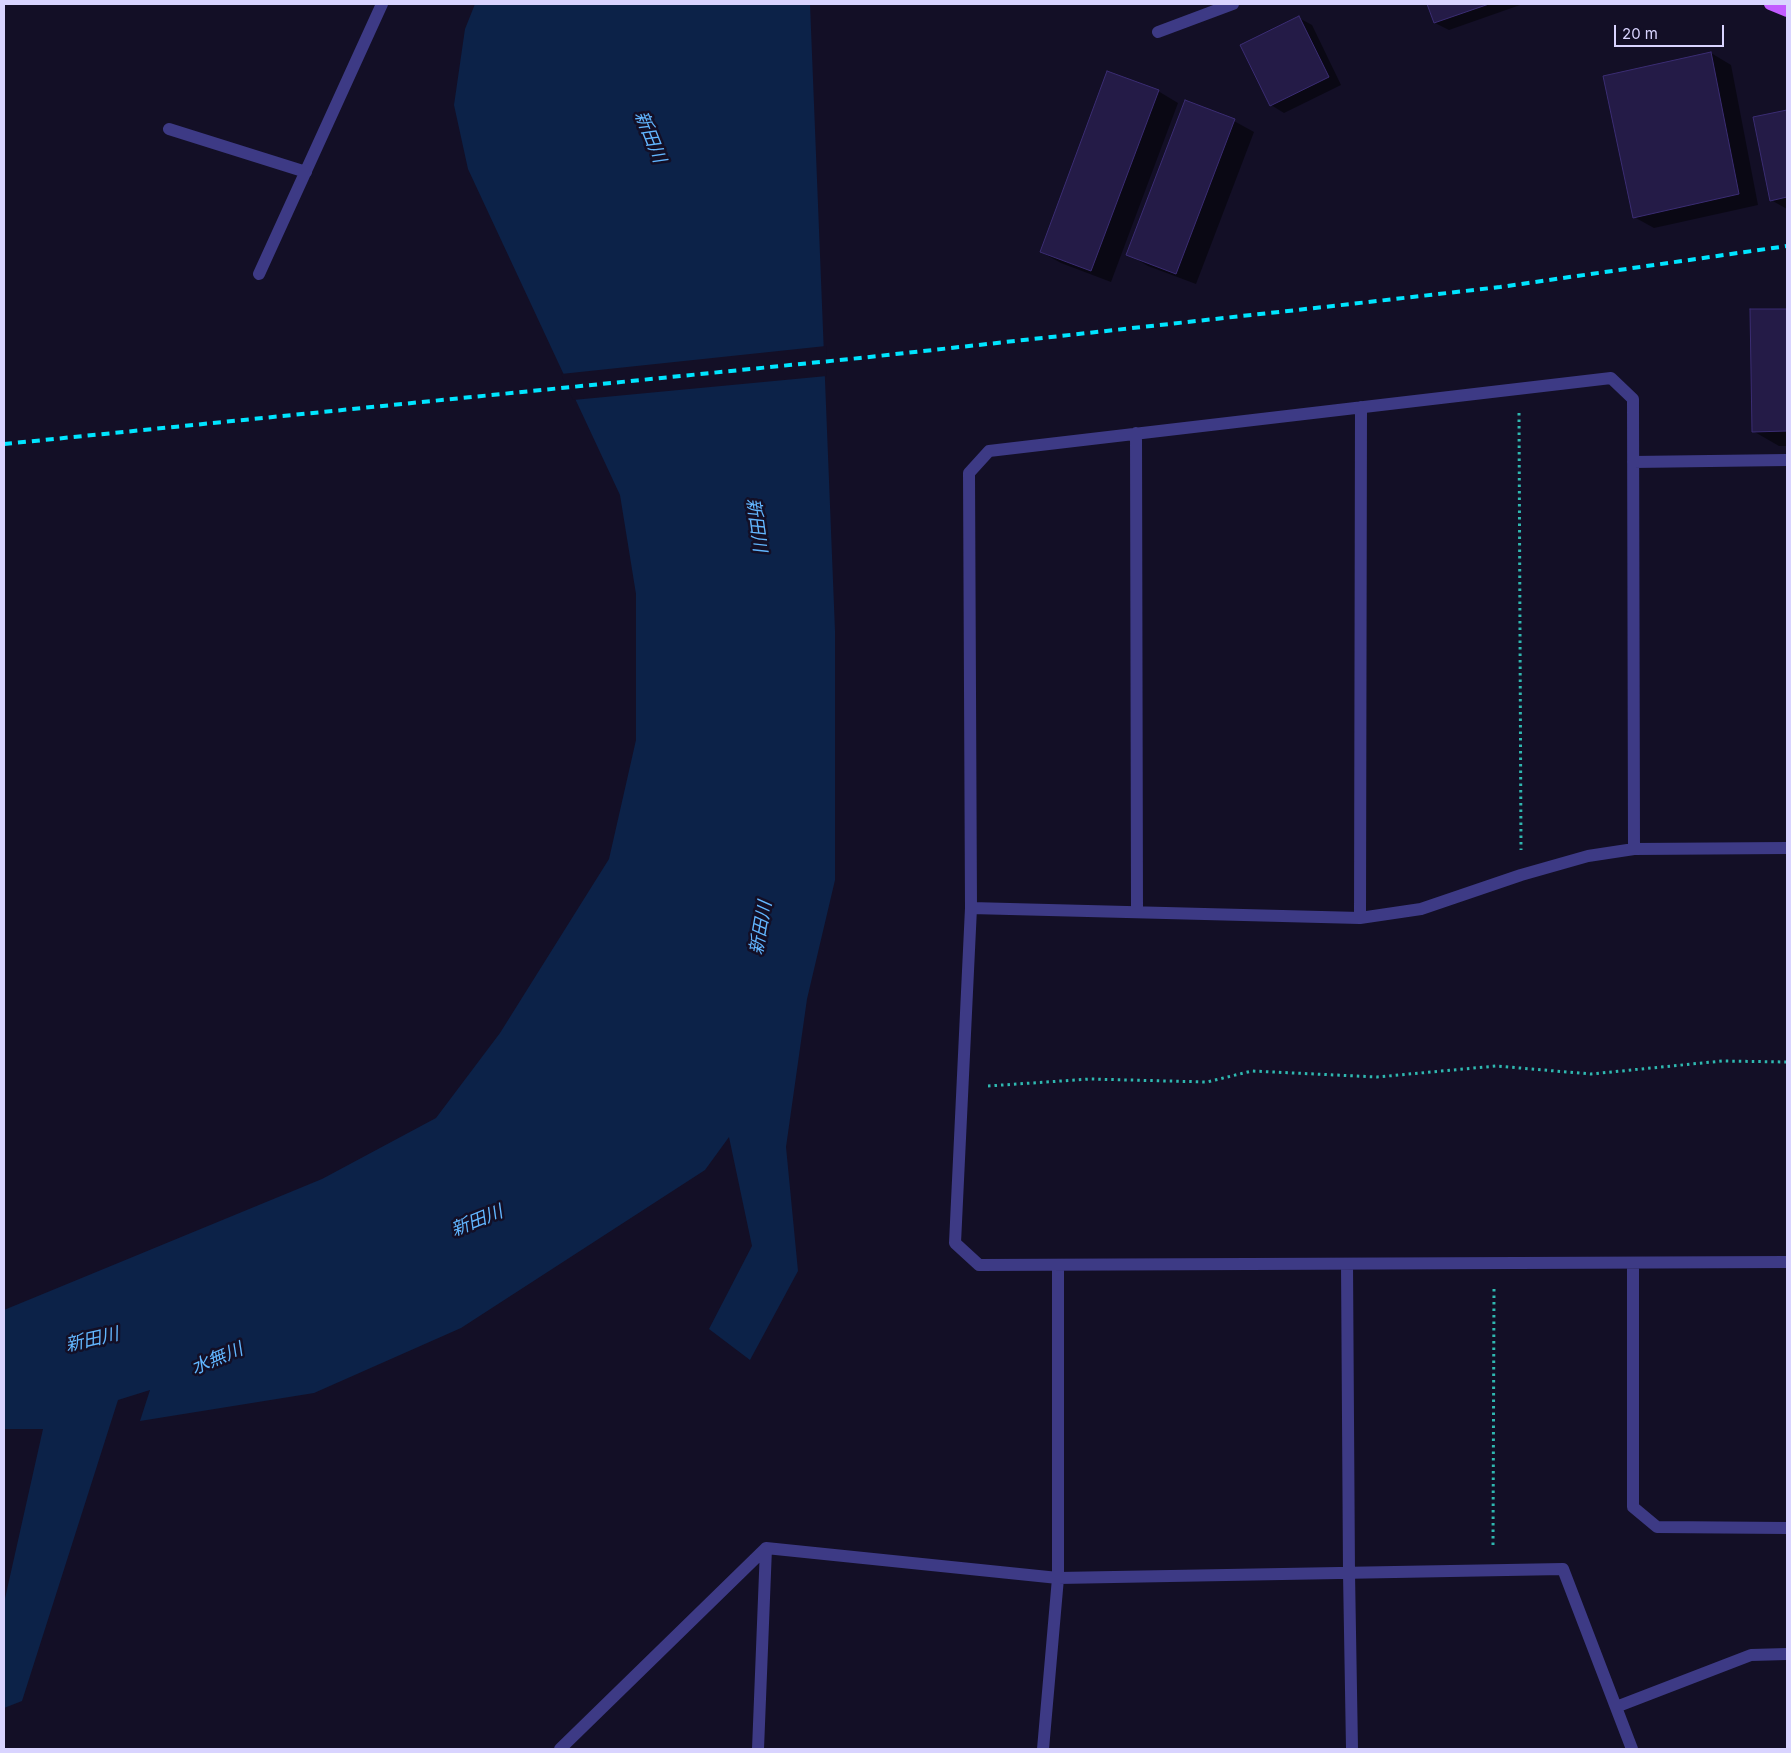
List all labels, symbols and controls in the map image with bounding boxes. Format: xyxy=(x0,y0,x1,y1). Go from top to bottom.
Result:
scale bar xyxy=(1616,15,1726,47)
text: 20 m xyxy=(1622,24,1658,43)
water label: 新田川 xyxy=(630,108,670,166)
water label: 新田川 xyxy=(742,497,770,553)
water label: 新田川 xyxy=(746,900,776,956)
water label: 新田川 xyxy=(448,1201,506,1241)
water label: 新田川 xyxy=(63,1323,121,1357)
water label: 水無川 xyxy=(188,1339,246,1379)

